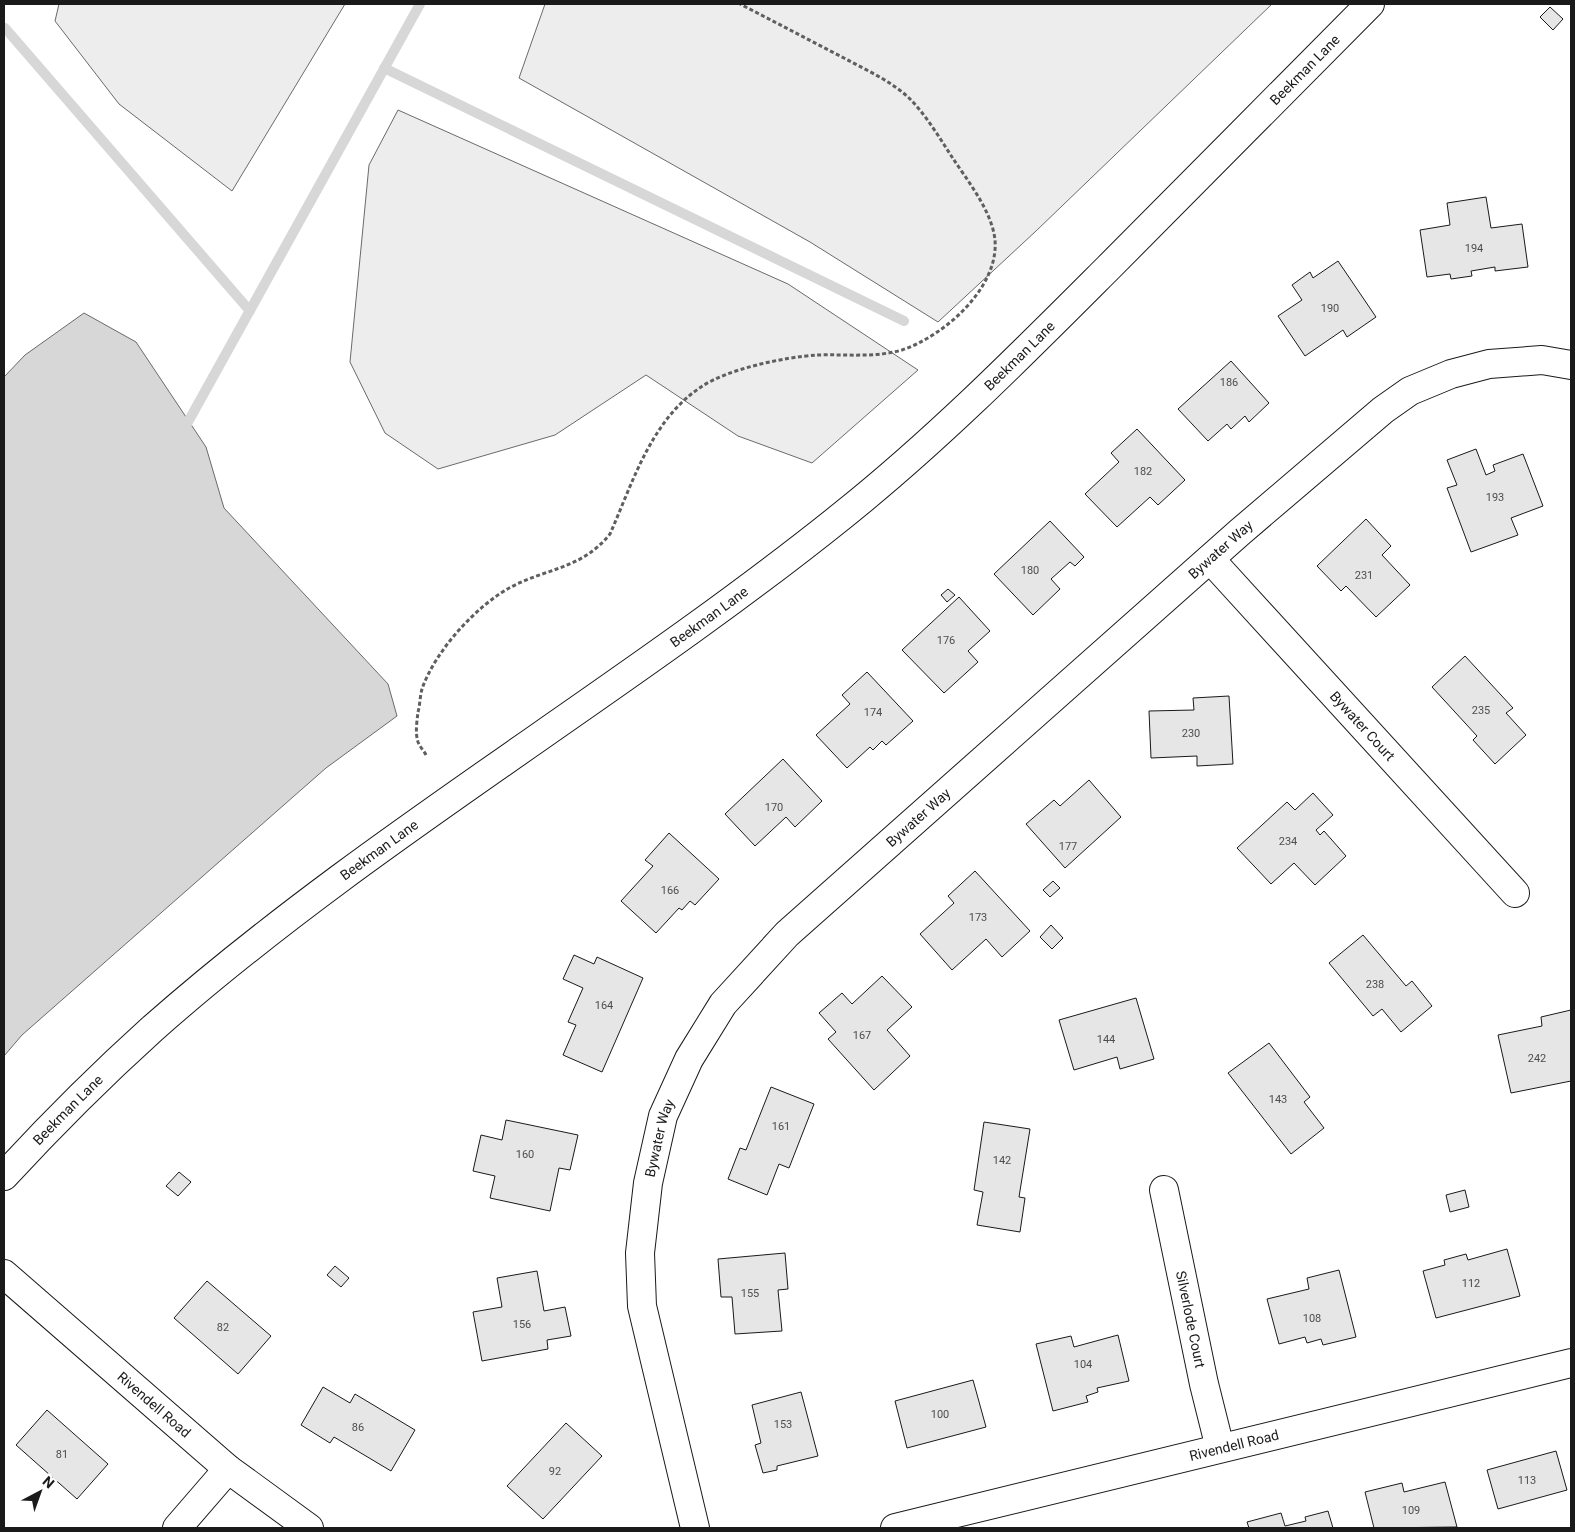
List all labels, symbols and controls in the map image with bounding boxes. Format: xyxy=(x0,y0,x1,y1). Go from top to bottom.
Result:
street label: Beekman Lane xyxy=(1267,31,1343,108)
house number: 194 xyxy=(1465,242,1483,255)
house number: 190 xyxy=(1321,302,1339,315)
street label: Beekman Lane xyxy=(981,318,1058,394)
house number: 186 xyxy=(1220,376,1238,389)
house number: 182 xyxy=(1134,465,1152,478)
house number: 193 xyxy=(1486,491,1504,504)
street label: Bywater Way xyxy=(1185,517,1256,582)
house number: 180 xyxy=(1021,564,1039,577)
house number: 231 xyxy=(1355,569,1373,582)
street label: Beekman Lane xyxy=(667,583,751,650)
house number: 176 xyxy=(937,634,955,647)
street label: Bywater Court xyxy=(1327,688,1398,764)
house number: 235 xyxy=(1472,704,1490,717)
house number: 174 xyxy=(864,706,882,719)
house number: 230 xyxy=(1182,727,1200,740)
street label: Bywater Way xyxy=(883,785,954,850)
house number: 170 xyxy=(765,801,783,814)
street label: Beekman Lane xyxy=(337,816,421,883)
house number: 234 xyxy=(1279,835,1297,848)
house number: 177 xyxy=(1059,840,1077,853)
house number: 166 xyxy=(661,884,679,897)
house number: 173 xyxy=(969,911,987,924)
house number: 238 xyxy=(1366,978,1384,991)
house number: 164 xyxy=(595,999,613,1012)
house number: 167 xyxy=(853,1029,871,1042)
house number: 144 xyxy=(1097,1033,1115,1046)
house number: 242 xyxy=(1528,1052,1546,1065)
street label: Beekman Lane xyxy=(30,1071,106,1148)
house number: 143 xyxy=(1269,1093,1287,1106)
street label: Bywater Way xyxy=(642,1096,678,1179)
house number: 161 xyxy=(772,1120,790,1133)
house number: 160 xyxy=(516,1148,534,1161)
house number: 142 xyxy=(993,1154,1011,1167)
street label: Silverlode Court xyxy=(1173,1269,1209,1370)
house number: 112 xyxy=(1462,1277,1480,1290)
house number: 155 xyxy=(741,1287,759,1300)
house number: 108 xyxy=(1303,1312,1321,1325)
house number: 156 xyxy=(513,1318,531,1331)
house number: 82 xyxy=(217,1321,229,1334)
house number: 104 xyxy=(1074,1358,1092,1371)
street label: Rivendell Road xyxy=(114,1369,194,1441)
house number: 100 xyxy=(931,1408,949,1421)
house number: 153 xyxy=(774,1418,792,1431)
house number: 86 xyxy=(352,1421,364,1434)
street label: Rivendell Road xyxy=(1188,1427,1280,1464)
house number: 81 xyxy=(56,1448,68,1461)
house number: 92 xyxy=(549,1465,561,1478)
north arrow xyxy=(15,1467,65,1517)
text: N xyxy=(40,1473,58,1491)
house number: 113 xyxy=(1518,1474,1536,1487)
house number: 109 xyxy=(1402,1504,1420,1517)

